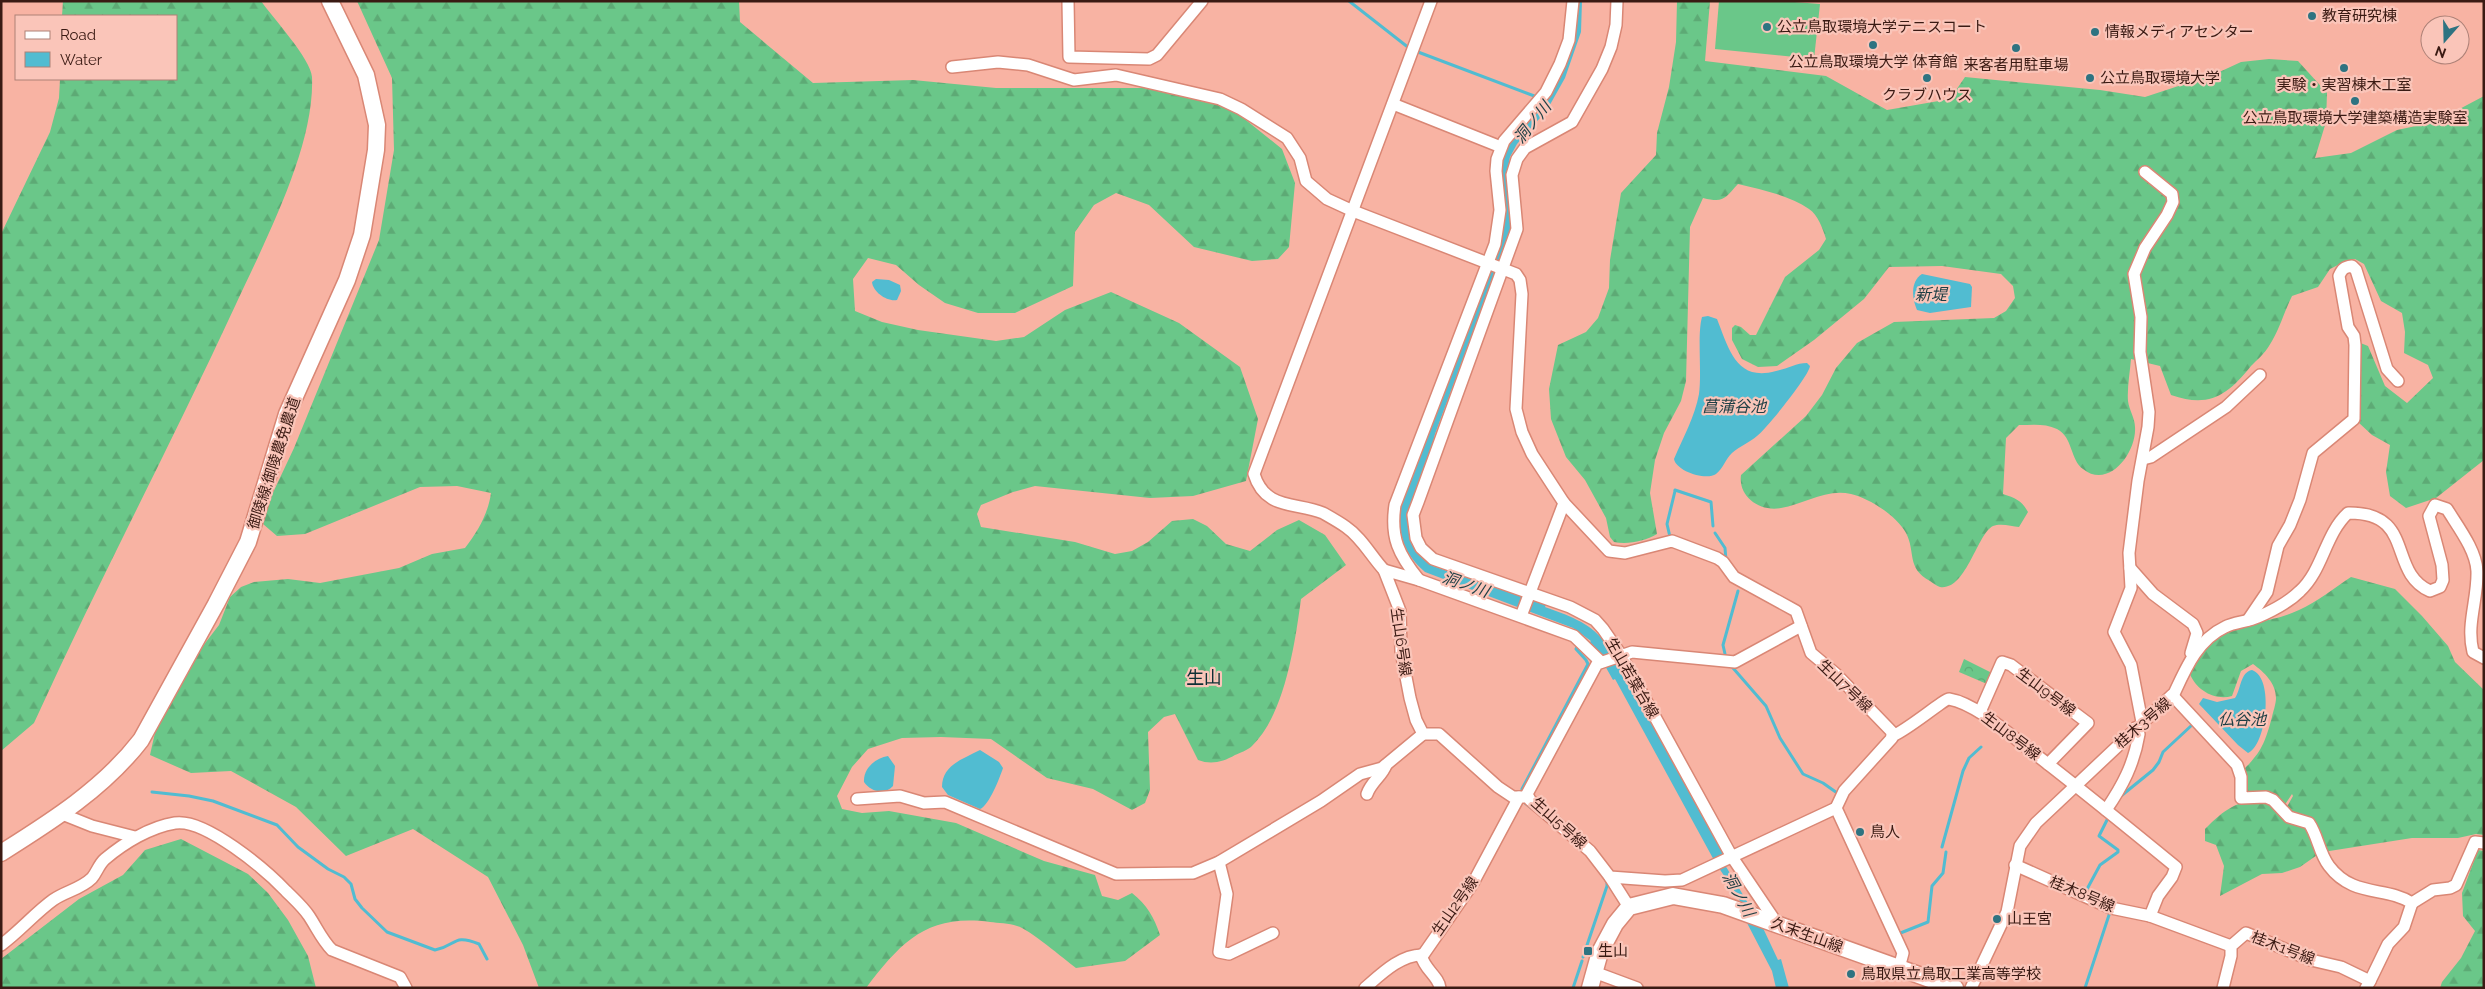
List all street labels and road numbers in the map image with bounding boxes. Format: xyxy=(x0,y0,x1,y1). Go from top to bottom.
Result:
street label: 御陵線;御陵農免農道 xyxy=(244,395,304,531)
street label: 生山6号線 xyxy=(1387,607,1415,677)
street label: 生山若葉台線 xyxy=(1602,635,1662,721)
street label: 生山7号線 xyxy=(1814,656,1876,716)
street label: 生山9号線 xyxy=(2013,664,2079,720)
street label: 桂木3号線 xyxy=(2111,694,2175,752)
street label: 生山8号線 xyxy=(1978,708,2044,764)
street label: 生山5号線 xyxy=(1528,793,1590,853)
street label: 桂木8号線 xyxy=(2047,872,2117,916)
street label: 生山2号線 xyxy=(1428,873,1482,939)
street label: 久末生山線 xyxy=(1769,914,1845,956)
street label: 桂木1号線 xyxy=(2249,928,2317,968)

